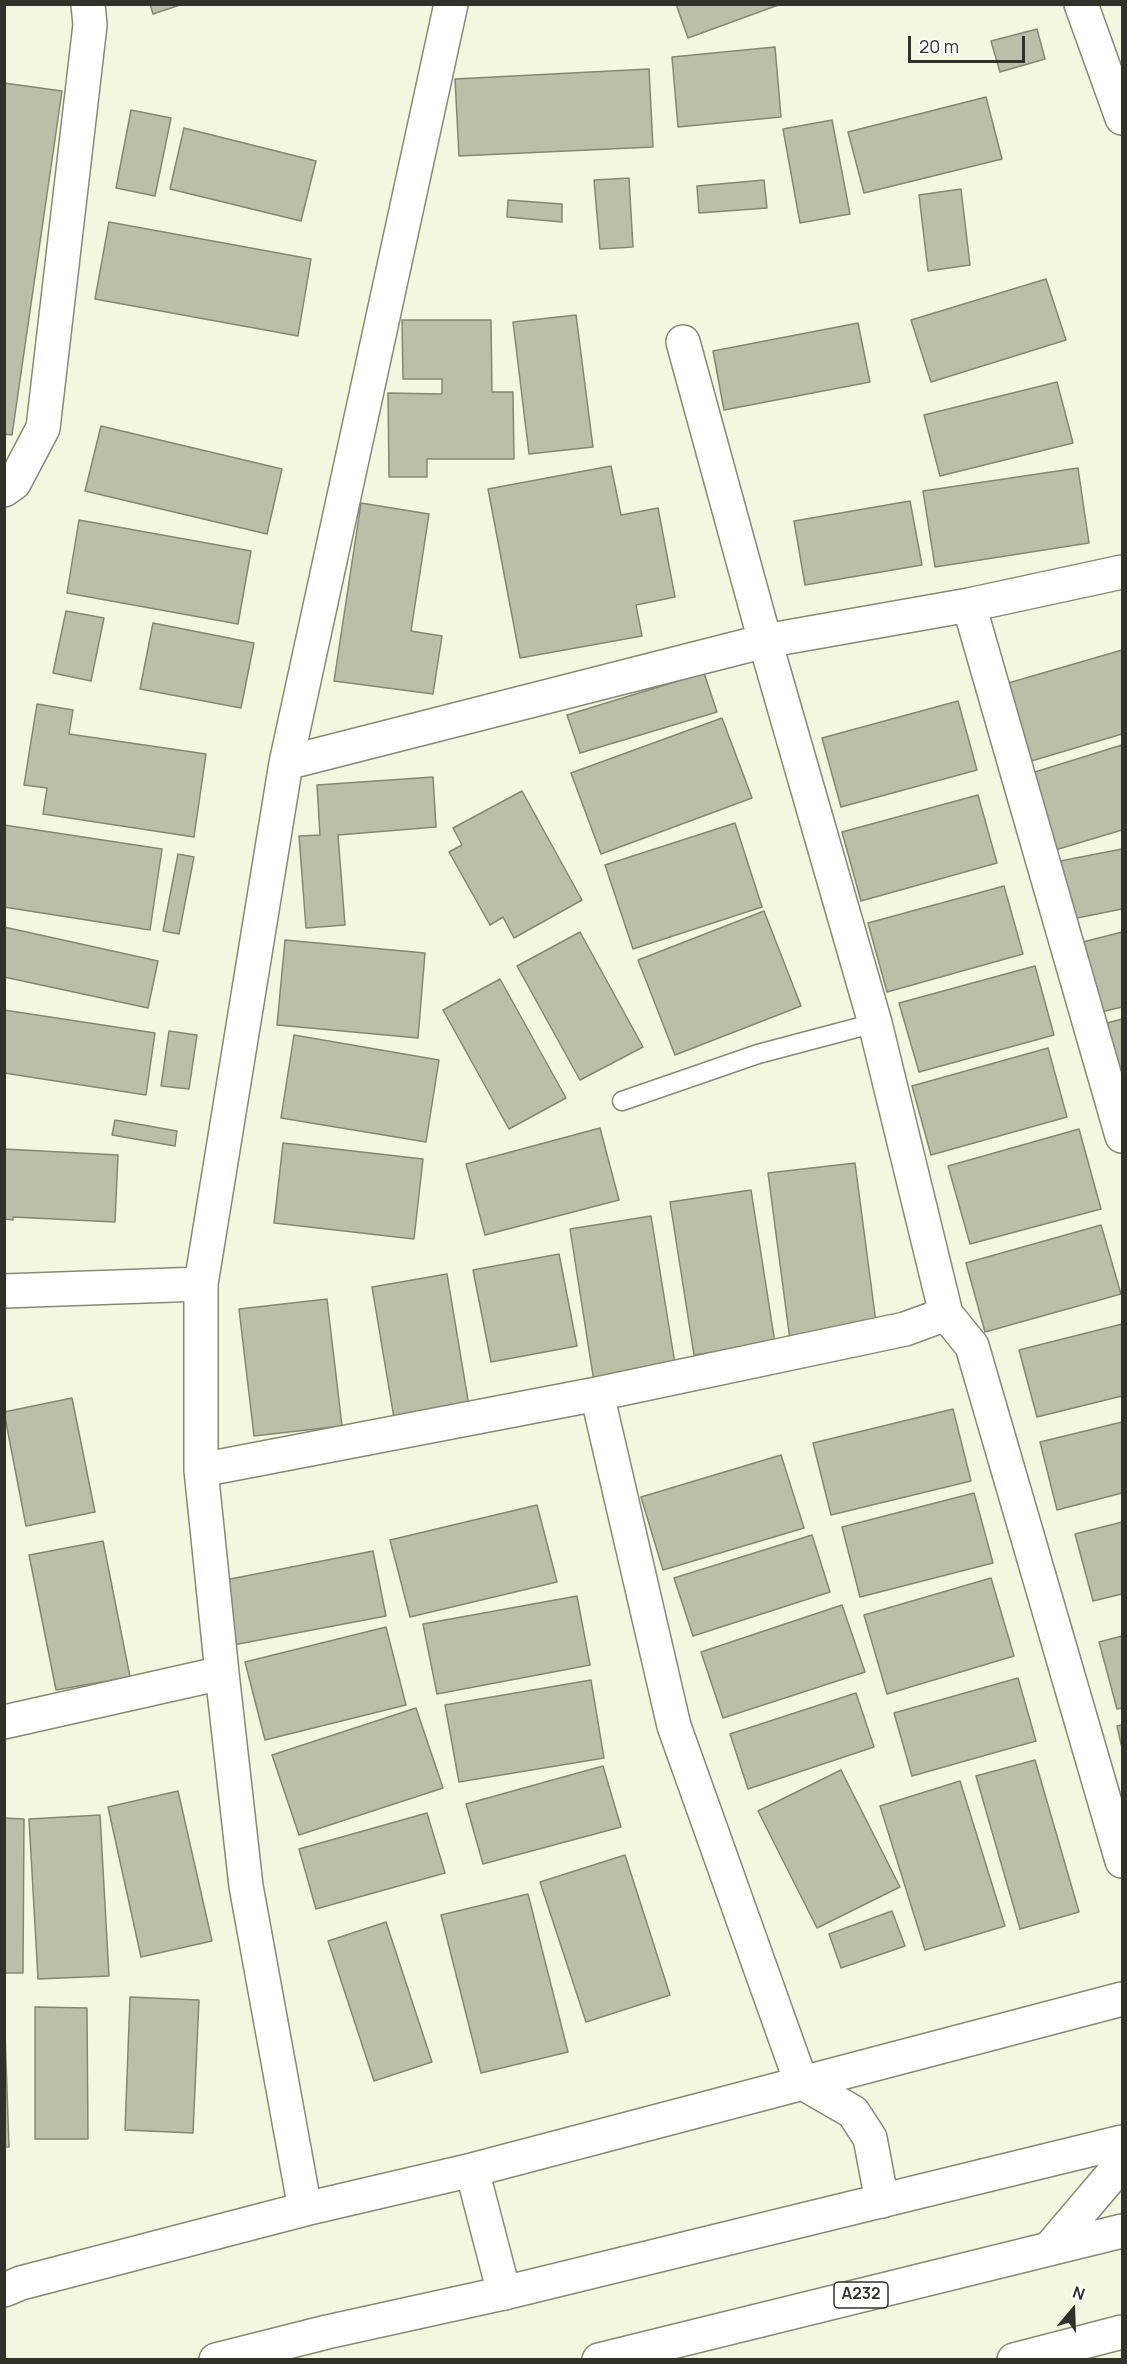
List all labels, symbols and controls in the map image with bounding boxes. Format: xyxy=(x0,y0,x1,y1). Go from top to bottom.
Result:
scale bar xyxy=(911,24,1028,62)
text: 20 m xyxy=(919,34,959,58)
north arrow xyxy=(1043,2280,1103,2340)
text: N xyxy=(1070,2281,1088,2305)
road number: A232 xyxy=(834,2282,888,2308)

